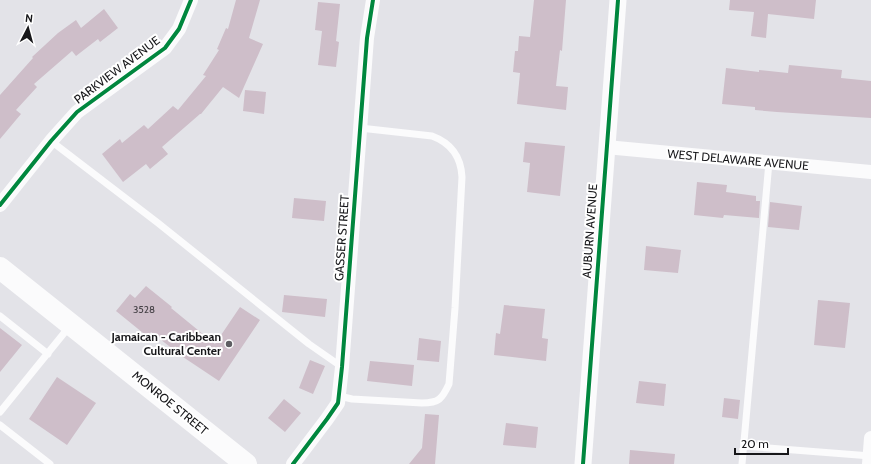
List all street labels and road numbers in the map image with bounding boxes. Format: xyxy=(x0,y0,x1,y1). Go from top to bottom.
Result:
street label: PARKVIEW AVENUE xyxy=(71,32,163,107)
street label: WEST DELAWARE AVENUE xyxy=(667,146,810,173)
street label: AUBURN AVENUE xyxy=(579,183,600,279)
street label: GASSER STREET xyxy=(331,194,352,282)
street label: MONROE STREET xyxy=(129,367,212,438)

